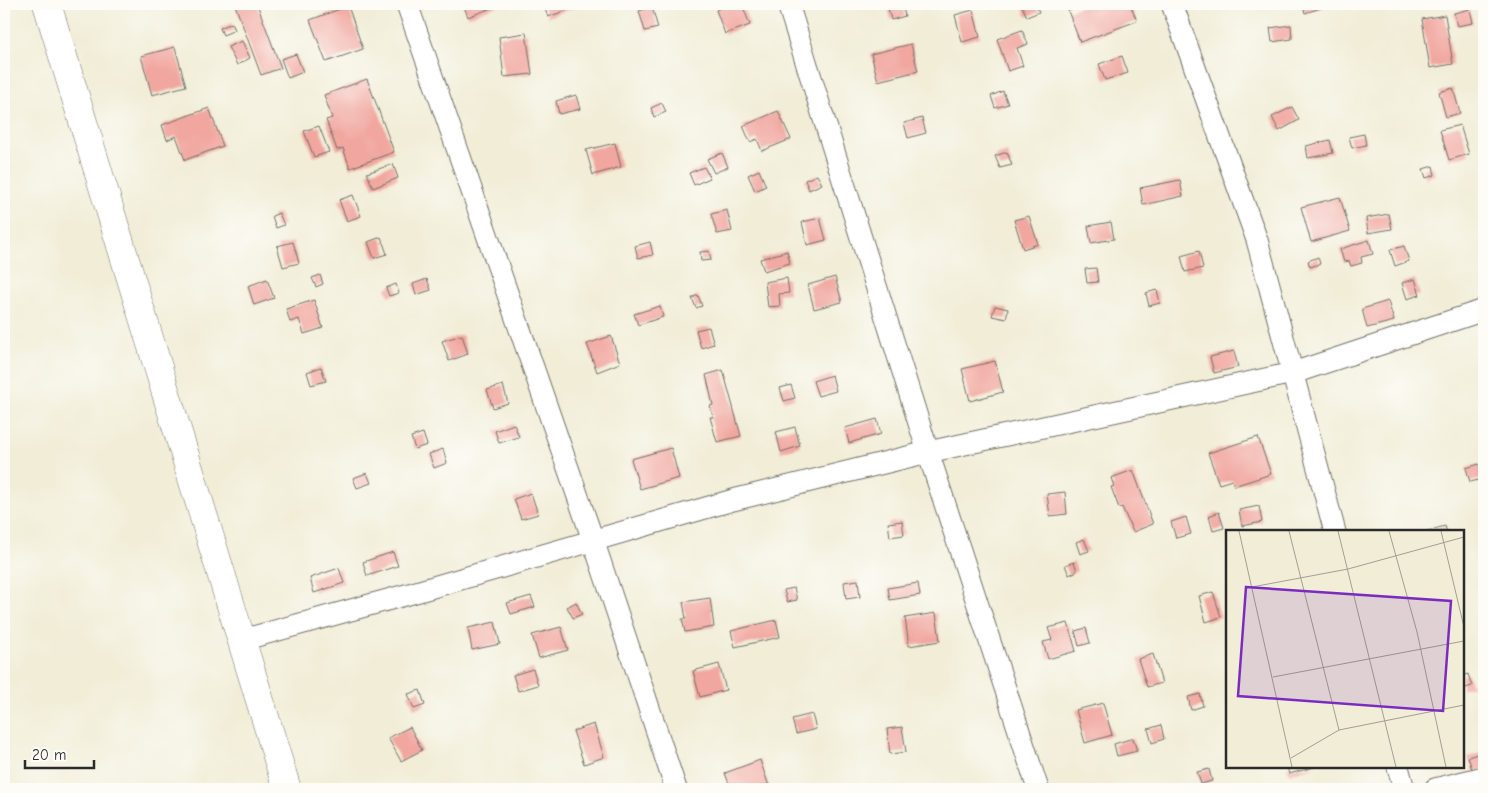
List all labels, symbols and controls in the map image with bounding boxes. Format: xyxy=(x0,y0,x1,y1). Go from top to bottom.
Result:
inset map xyxy=(1226,530,1463,768)
scale bar xyxy=(25,738,94,770)
text: 20 m xyxy=(32,746,66,764)

